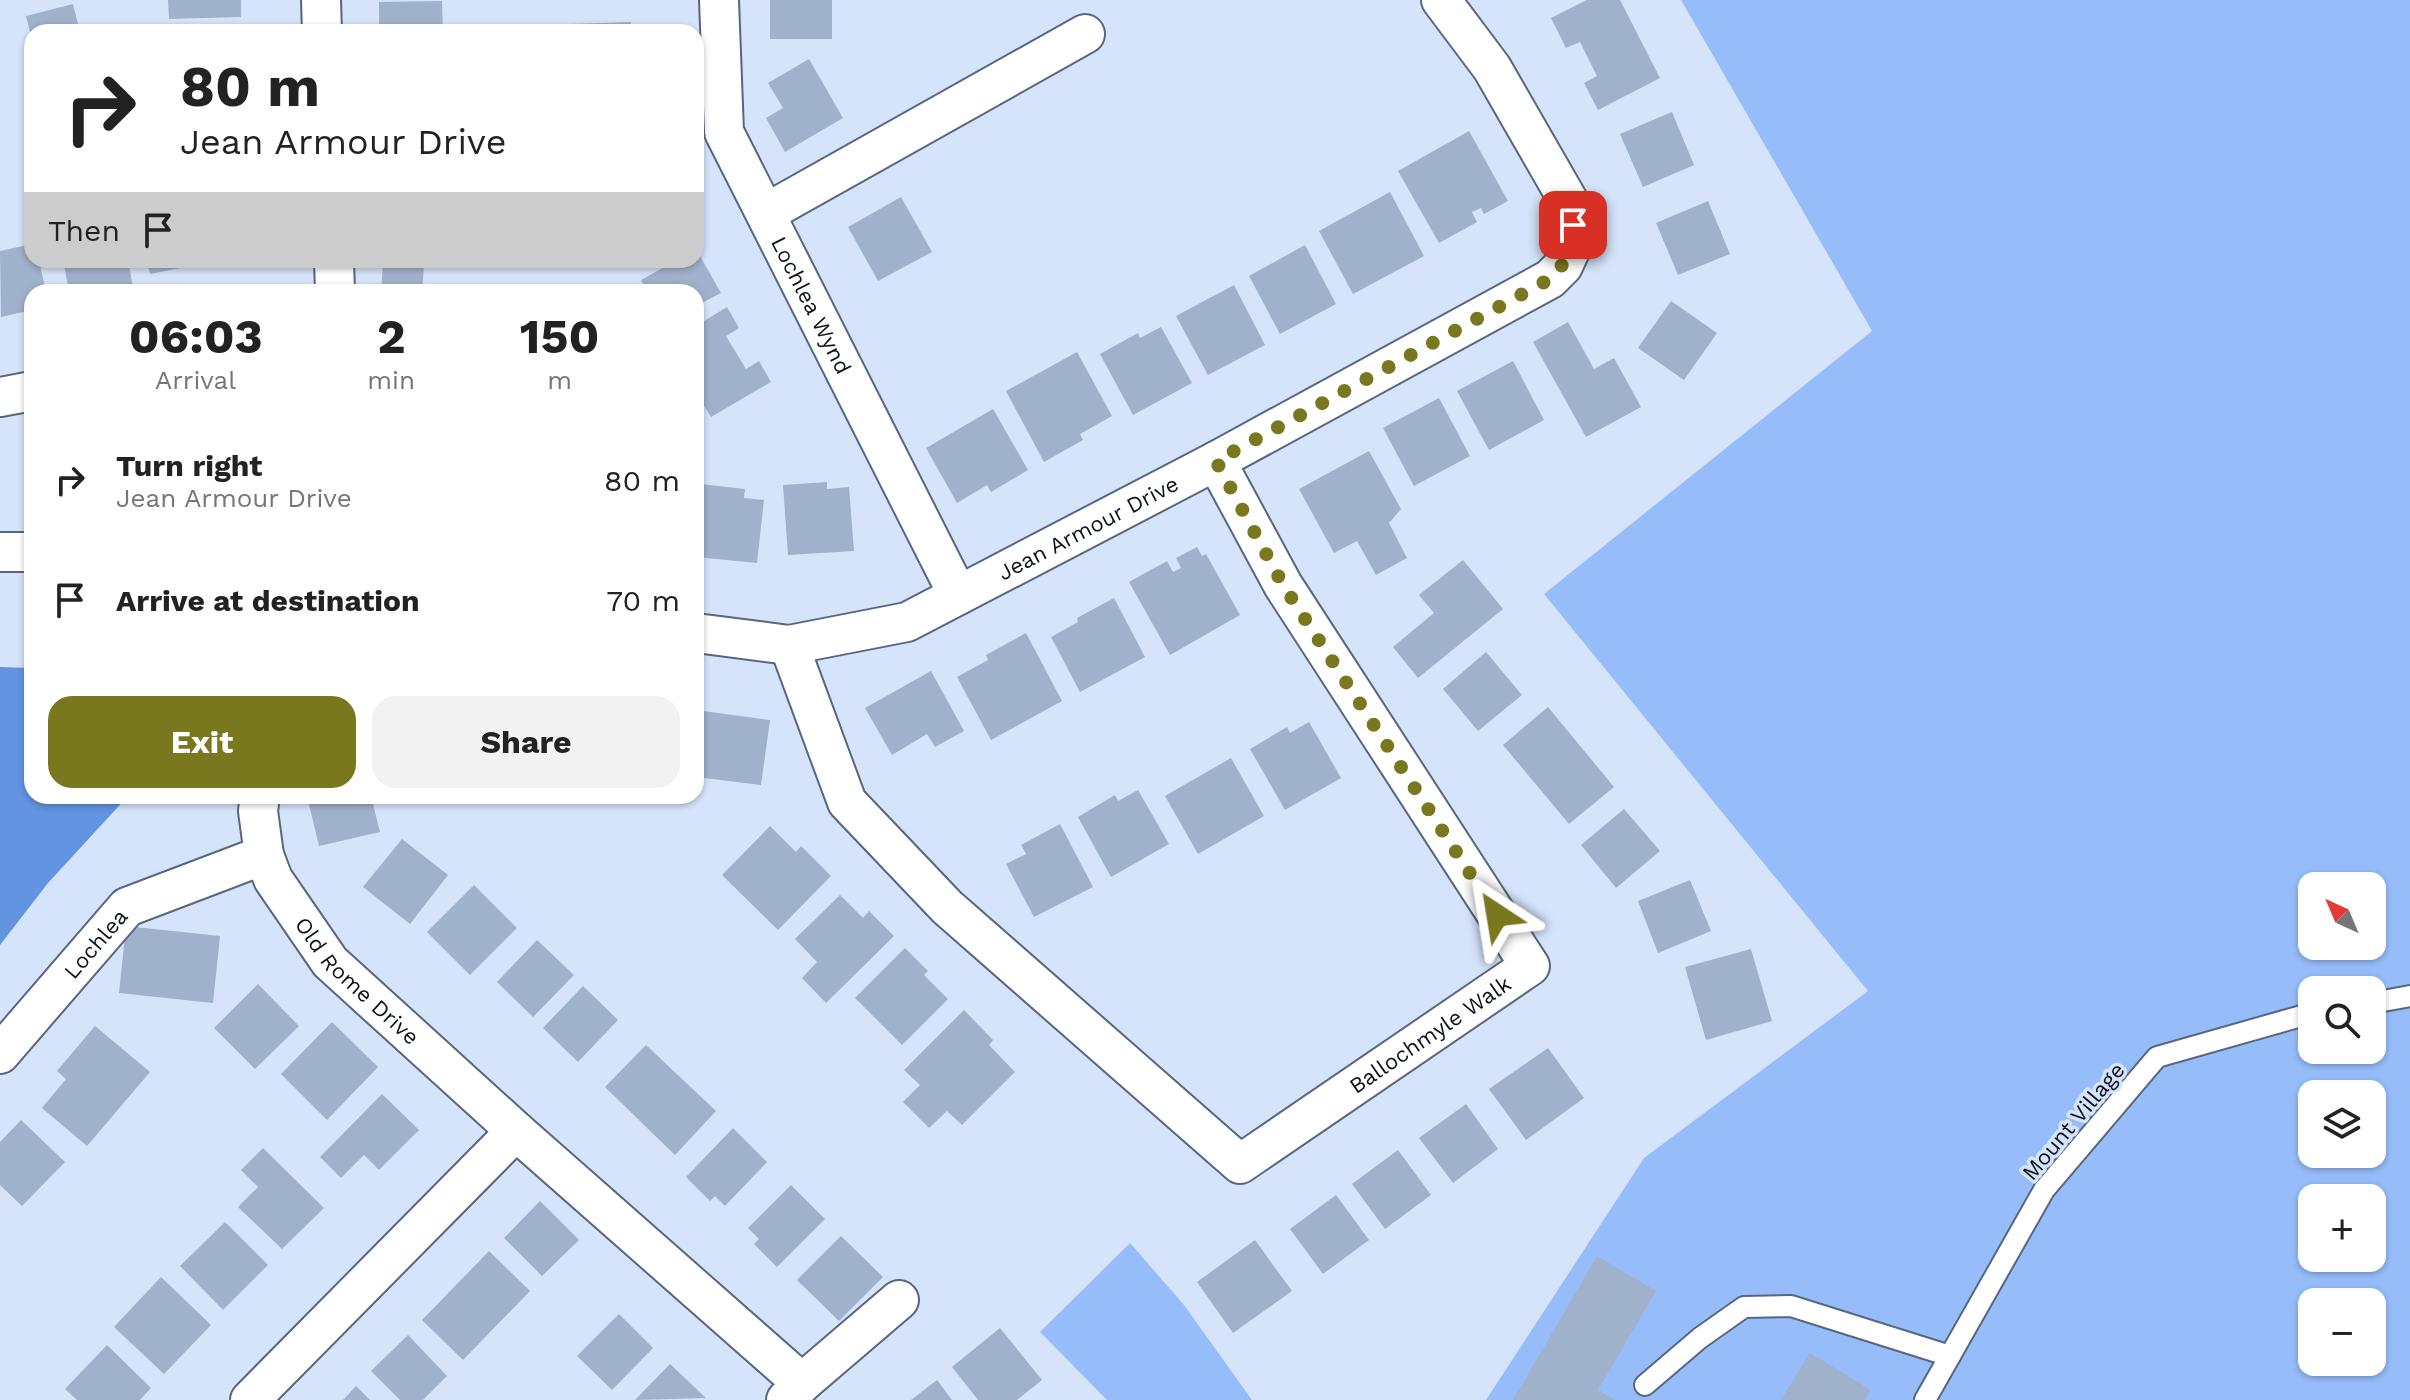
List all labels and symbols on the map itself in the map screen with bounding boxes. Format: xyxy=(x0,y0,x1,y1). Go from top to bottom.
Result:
pin xyxy=(1539,191,1607,259)
street label: Lochlea Wynd xyxy=(766,233,856,378)
street label: Jean Armour Drive xyxy=(994,471,1182,585)
north arrow xyxy=(2298,872,2386,960)
position arrow xyxy=(1455,873,1539,957)
street label: Lochlea xyxy=(59,904,133,984)
street label: Old Rome Drive xyxy=(290,912,424,1050)
street label: Ballochmyle Walk xyxy=(1345,971,1516,1099)
street label: Mount Village xyxy=(2017,1058,2130,1185)

